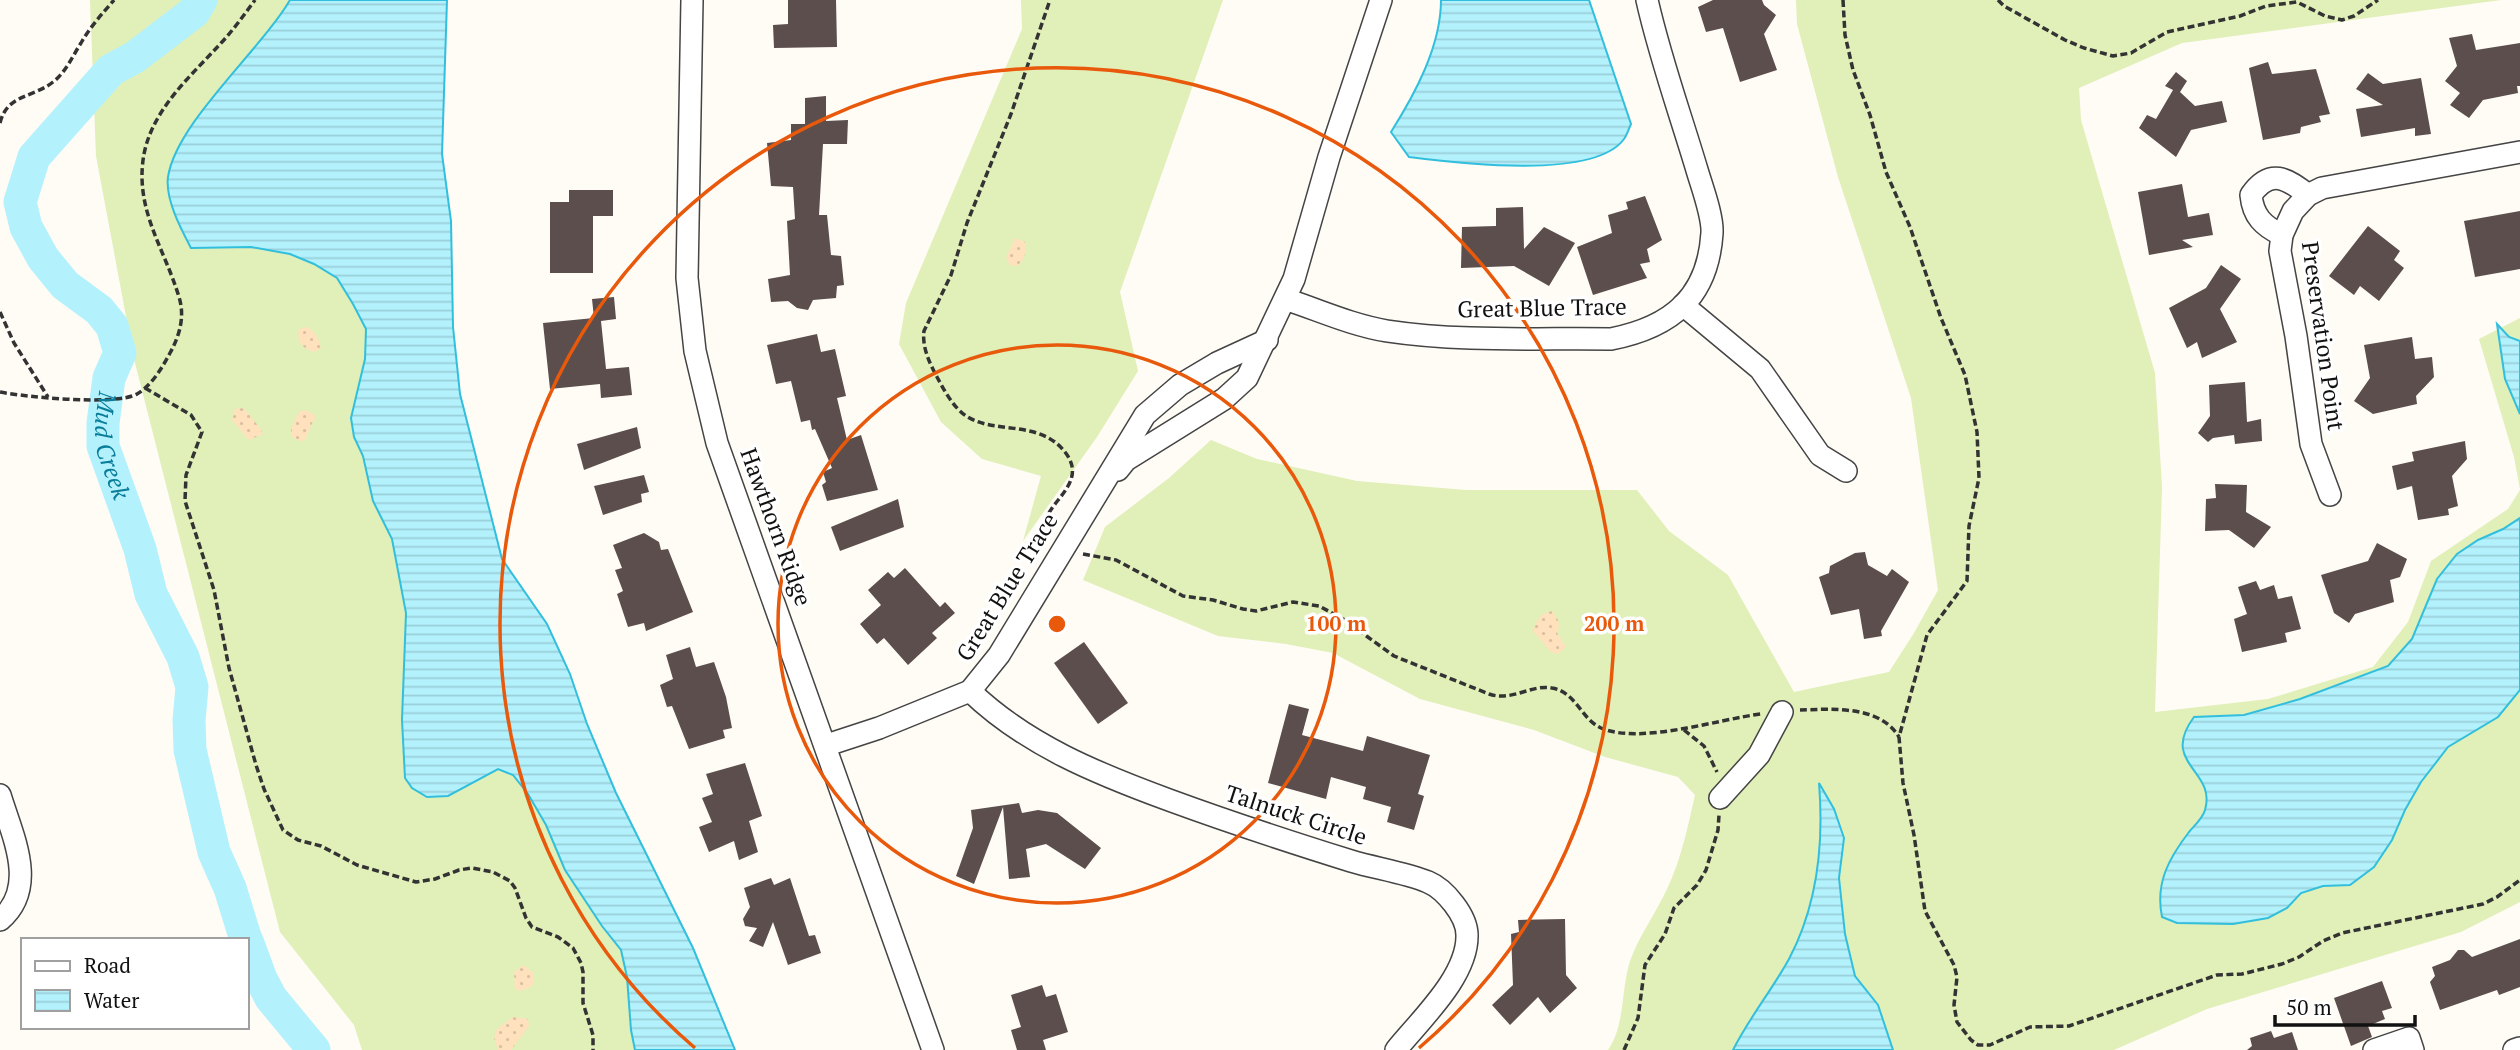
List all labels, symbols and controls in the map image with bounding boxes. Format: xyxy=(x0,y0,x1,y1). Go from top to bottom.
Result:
street label: Preservation Point xyxy=(2295,239,2352,433)
street label: Great Blue Trace xyxy=(1457,291,1627,324)
water label: Mud Creek xyxy=(88,389,138,504)
street label: Hawthorn Ridge xyxy=(734,444,819,610)
street label: Great Blue Trace xyxy=(949,507,1065,667)
text: 100 m xyxy=(1306,609,1367,637)
text: 200 m xyxy=(1584,609,1645,637)
centre of rings xyxy=(1045,612,1069,636)
street label: Talnuck Circle xyxy=(1222,777,1371,852)
legend xyxy=(21,938,248,1029)
text: Road xyxy=(84,951,131,979)
scale bar xyxy=(2275,984,2415,1028)
text: Water xyxy=(84,986,139,1014)
text: 50 m xyxy=(2286,993,2332,1021)

